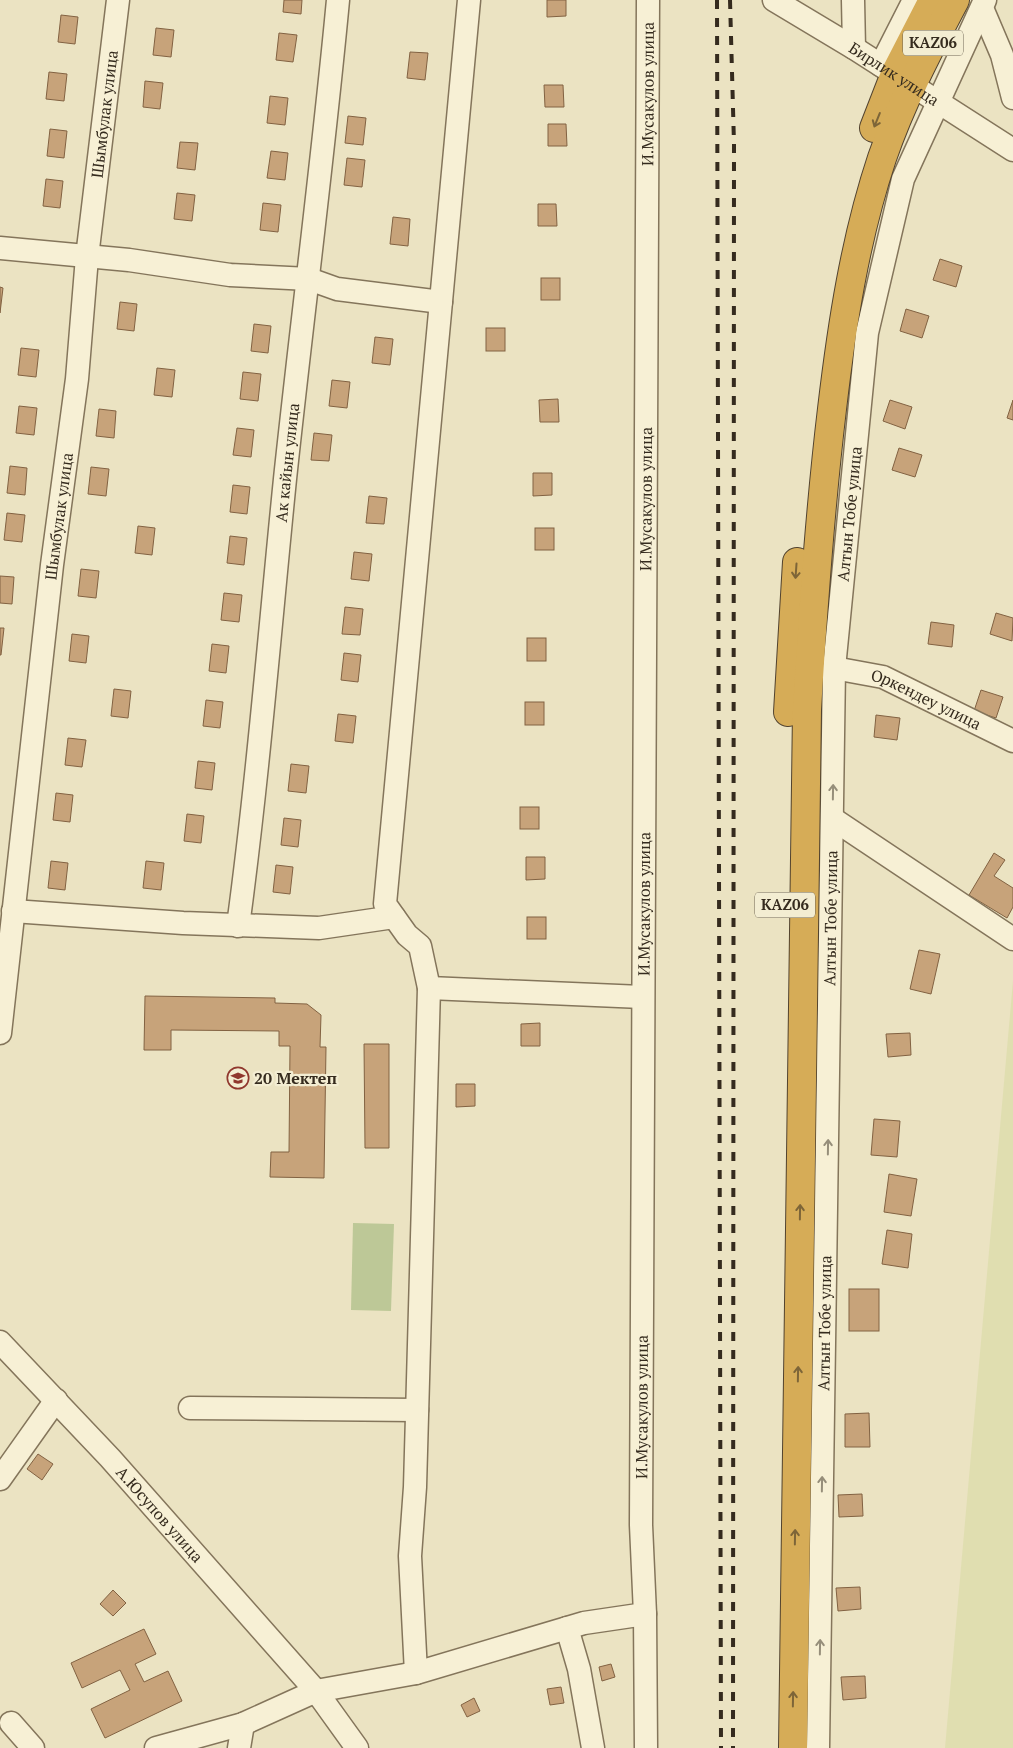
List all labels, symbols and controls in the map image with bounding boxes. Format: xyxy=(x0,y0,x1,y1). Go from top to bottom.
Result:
street label: И.Мусакулов улица xyxy=(636,22,659,166)
road number: KАZ06 xyxy=(903,30,963,56)
street label: Бирлик улица xyxy=(845,37,944,111)
street label: Шымбулак улица xyxy=(86,49,123,179)
one-way arrow xyxy=(872,112,881,127)
street label: Ак кайын улица xyxy=(270,402,304,523)
street label: И.Мусакулов улица xyxy=(634,427,657,571)
street label: Алтын Тобе улица xyxy=(832,445,867,582)
street label: Шымбулак улица xyxy=(39,451,78,581)
one-way arrow xyxy=(792,563,801,579)
street label: Оркендеу улица xyxy=(869,664,985,735)
one-way arrow xyxy=(828,784,838,800)
street label: И.Мусакулов улица xyxy=(633,832,655,976)
street label: Алтын Тобе улица xyxy=(818,850,842,986)
road number: KАZ06 xyxy=(755,892,815,918)
school or university icon: 20 Мектеп xyxy=(226,1066,250,1090)
place label: 20 Мектеп xyxy=(254,1067,337,1089)
one-way arrow xyxy=(823,1139,832,1155)
one-way arrow xyxy=(795,1204,805,1220)
street label: Алтын Тобе улица xyxy=(812,1255,836,1391)
street label: И.Мусакулов улица xyxy=(630,1335,653,1479)
one-way arrow xyxy=(793,1367,803,1383)
street label: А.Юсупов улица xyxy=(111,1461,208,1567)
one-way arrow xyxy=(817,1477,827,1493)
one-way arrow xyxy=(791,1529,800,1545)
one-way arrow xyxy=(815,1639,825,1656)
one-way arrow xyxy=(788,1692,798,1708)

